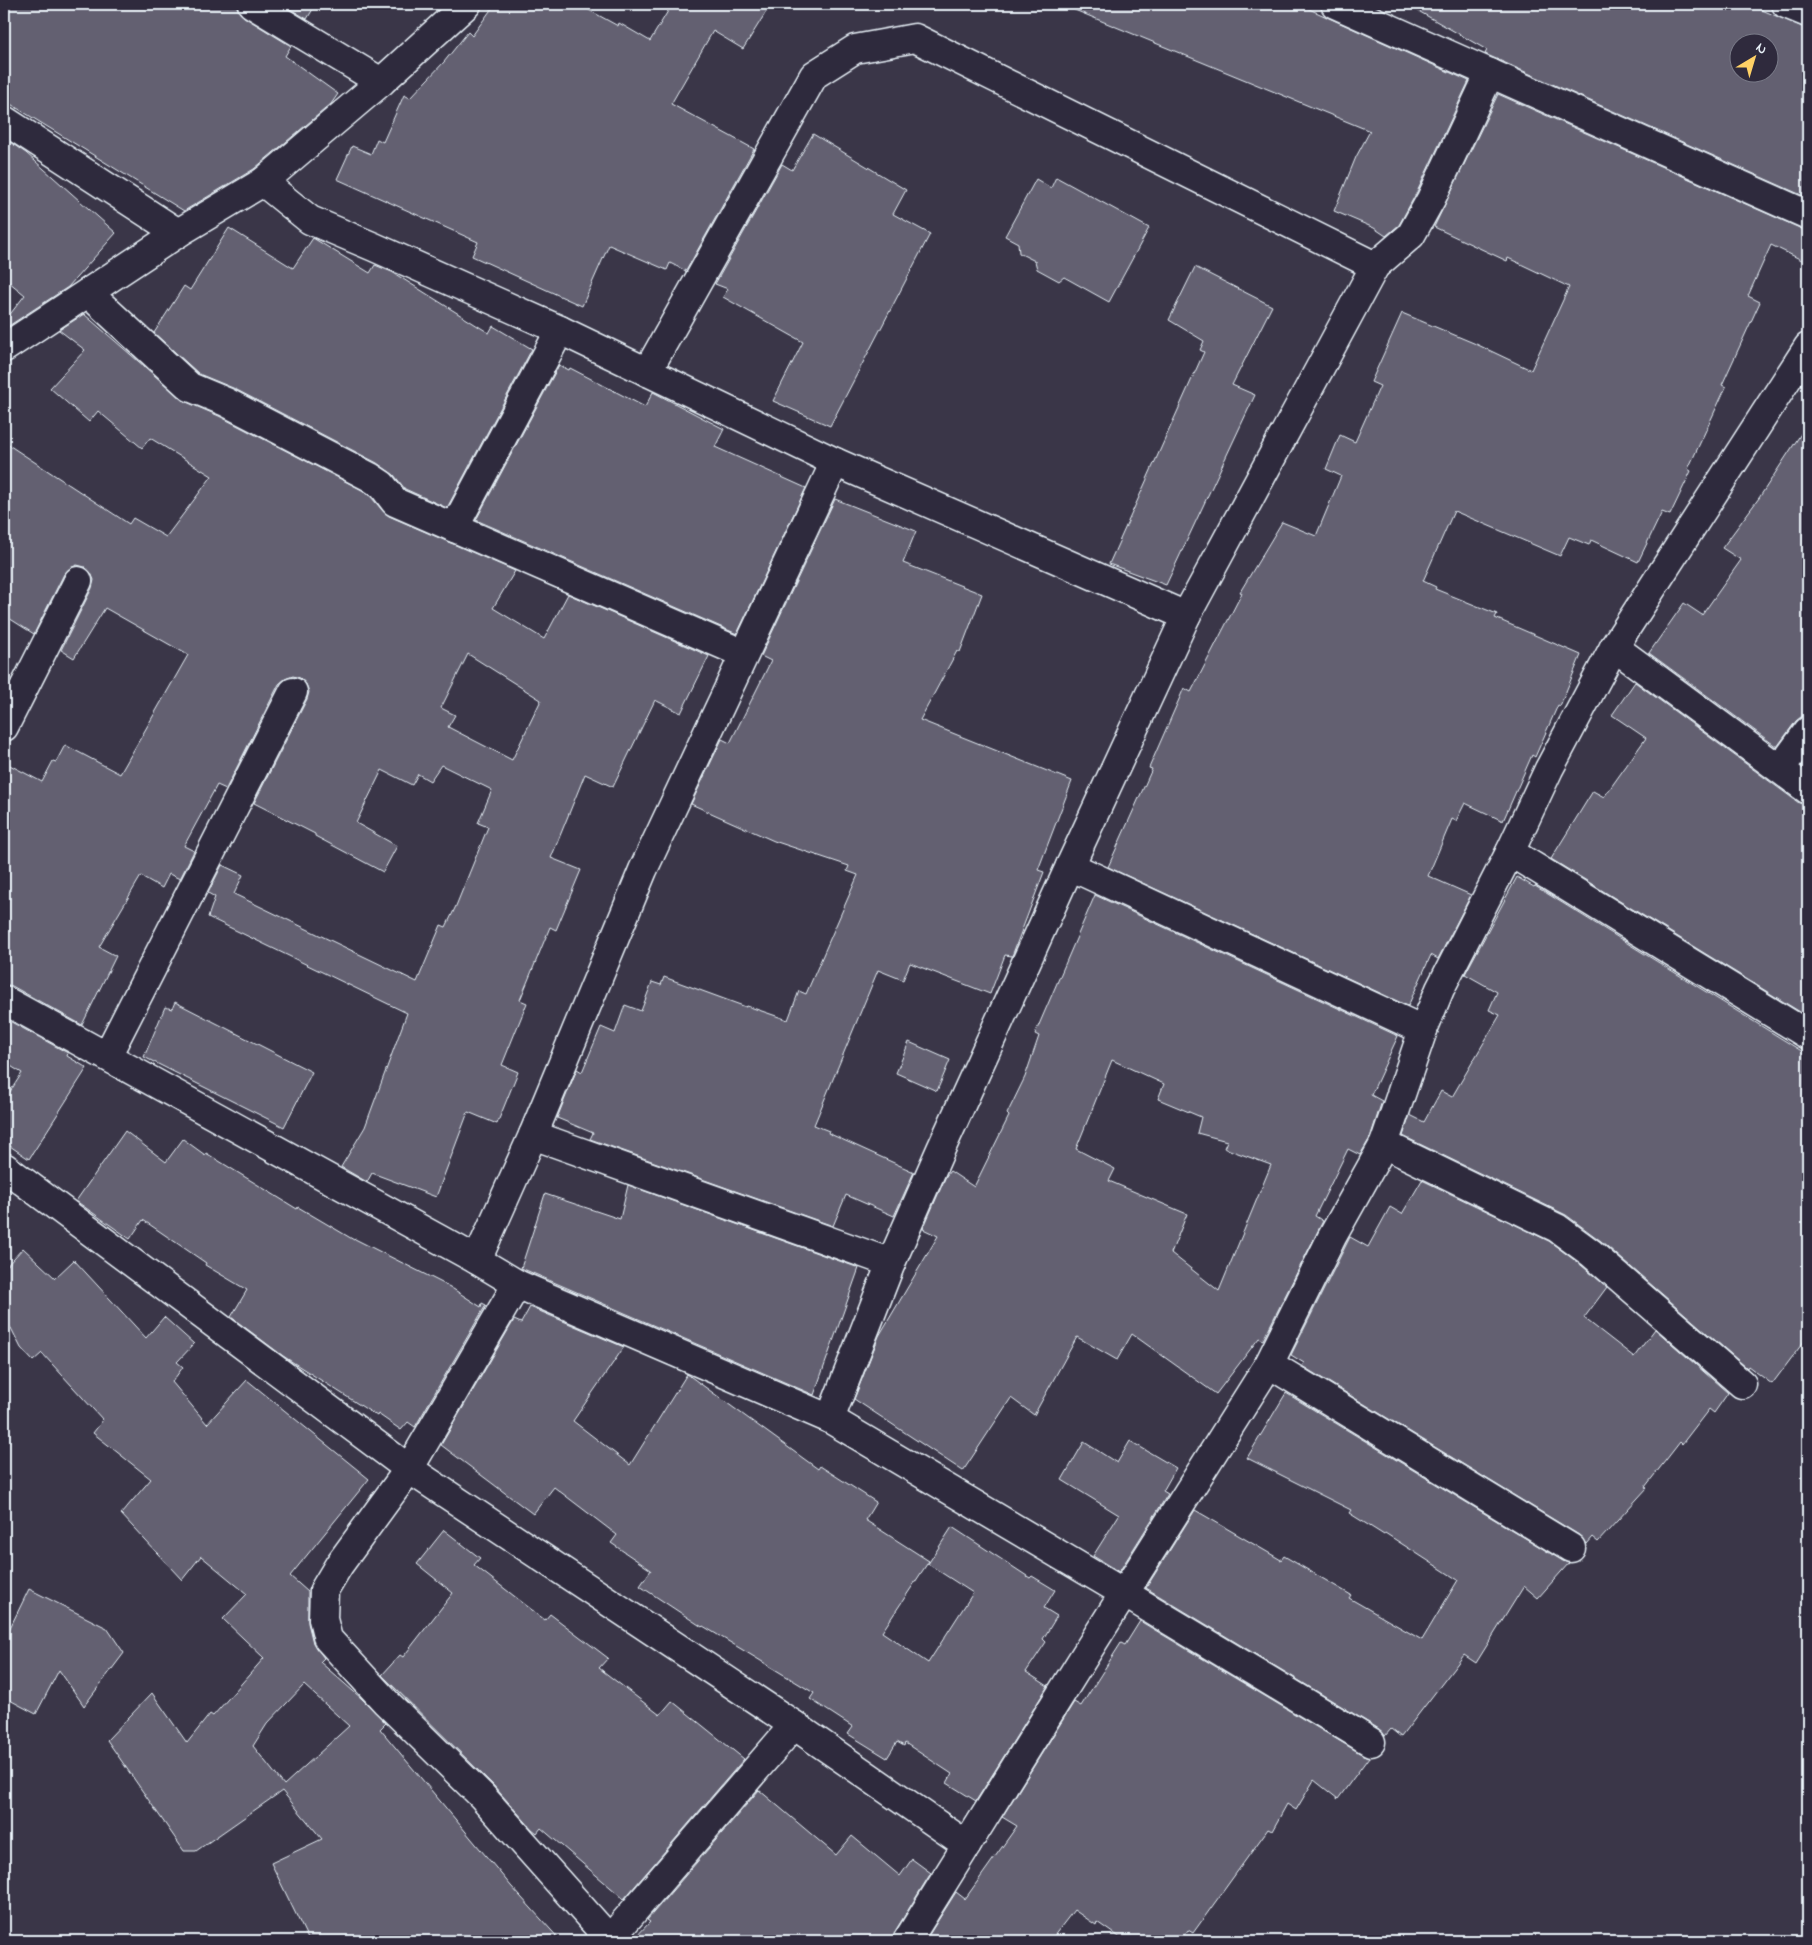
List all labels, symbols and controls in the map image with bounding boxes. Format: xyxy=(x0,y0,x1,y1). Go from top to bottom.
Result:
north arrow xyxy=(1730,32,1780,82)
text: N xyxy=(1751,38,1771,60)

